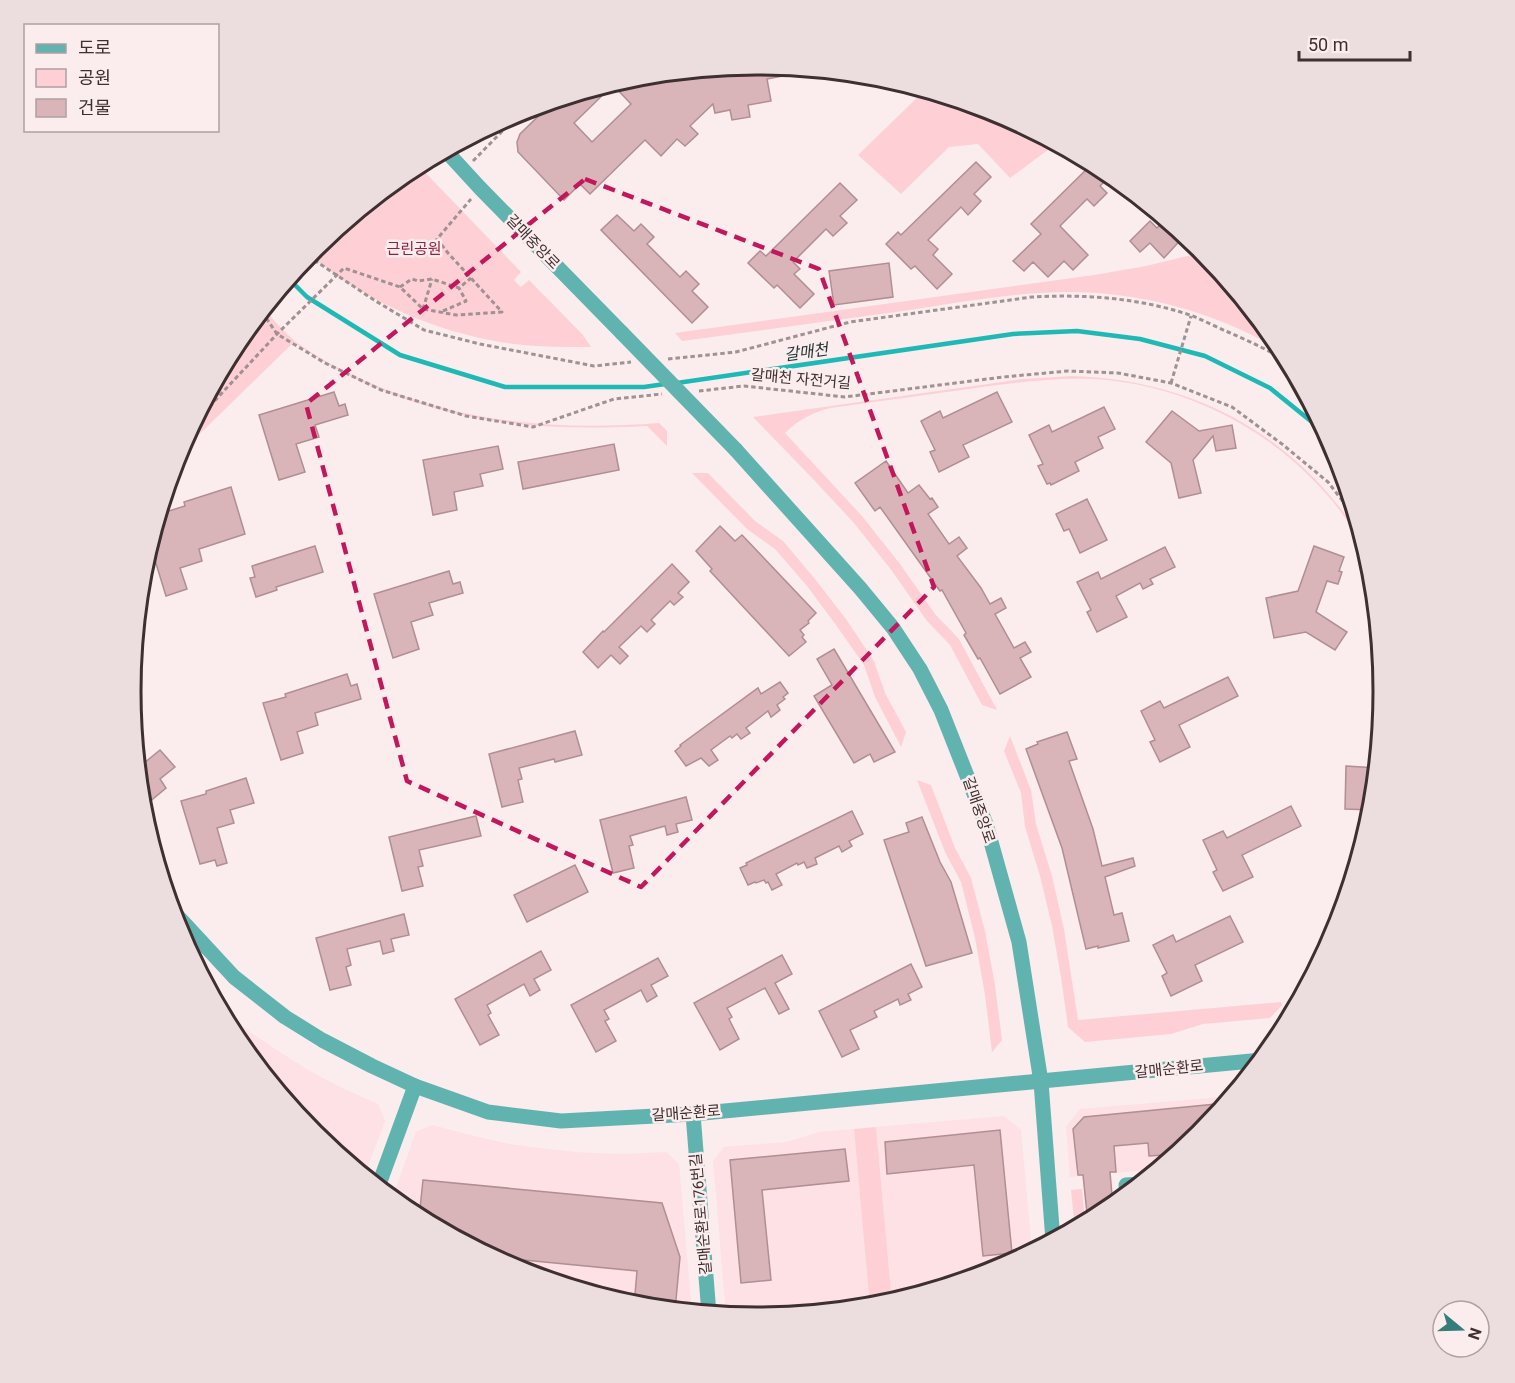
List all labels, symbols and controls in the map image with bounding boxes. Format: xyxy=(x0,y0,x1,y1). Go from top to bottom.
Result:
legend xyxy=(24,24,219,132)
scale bar xyxy=(1299,24,1410,62)
text: 50 m xyxy=(1308,34,1348,55)
text: 도로 xyxy=(78,37,111,58)
text: 공원 xyxy=(78,67,111,88)
text: 건물 xyxy=(78,97,111,118)
street label: 갈매중앙로 xyxy=(503,211,563,273)
park label: 근린공원 xyxy=(386,240,442,258)
water label: 갈매천 xyxy=(783,339,831,364)
street label: 갈매천 자전거길 xyxy=(750,366,852,392)
street label: 갈매중앙로 xyxy=(959,774,999,846)
street label: 갈매순환로 xyxy=(1134,1056,1204,1082)
street label: 갈매순환로 xyxy=(651,1102,721,1124)
street label: 갈매순환로176번길 xyxy=(687,1152,715,1276)
north arrow xyxy=(1431,1299,1491,1359)
text: N xyxy=(1464,1325,1486,1342)

